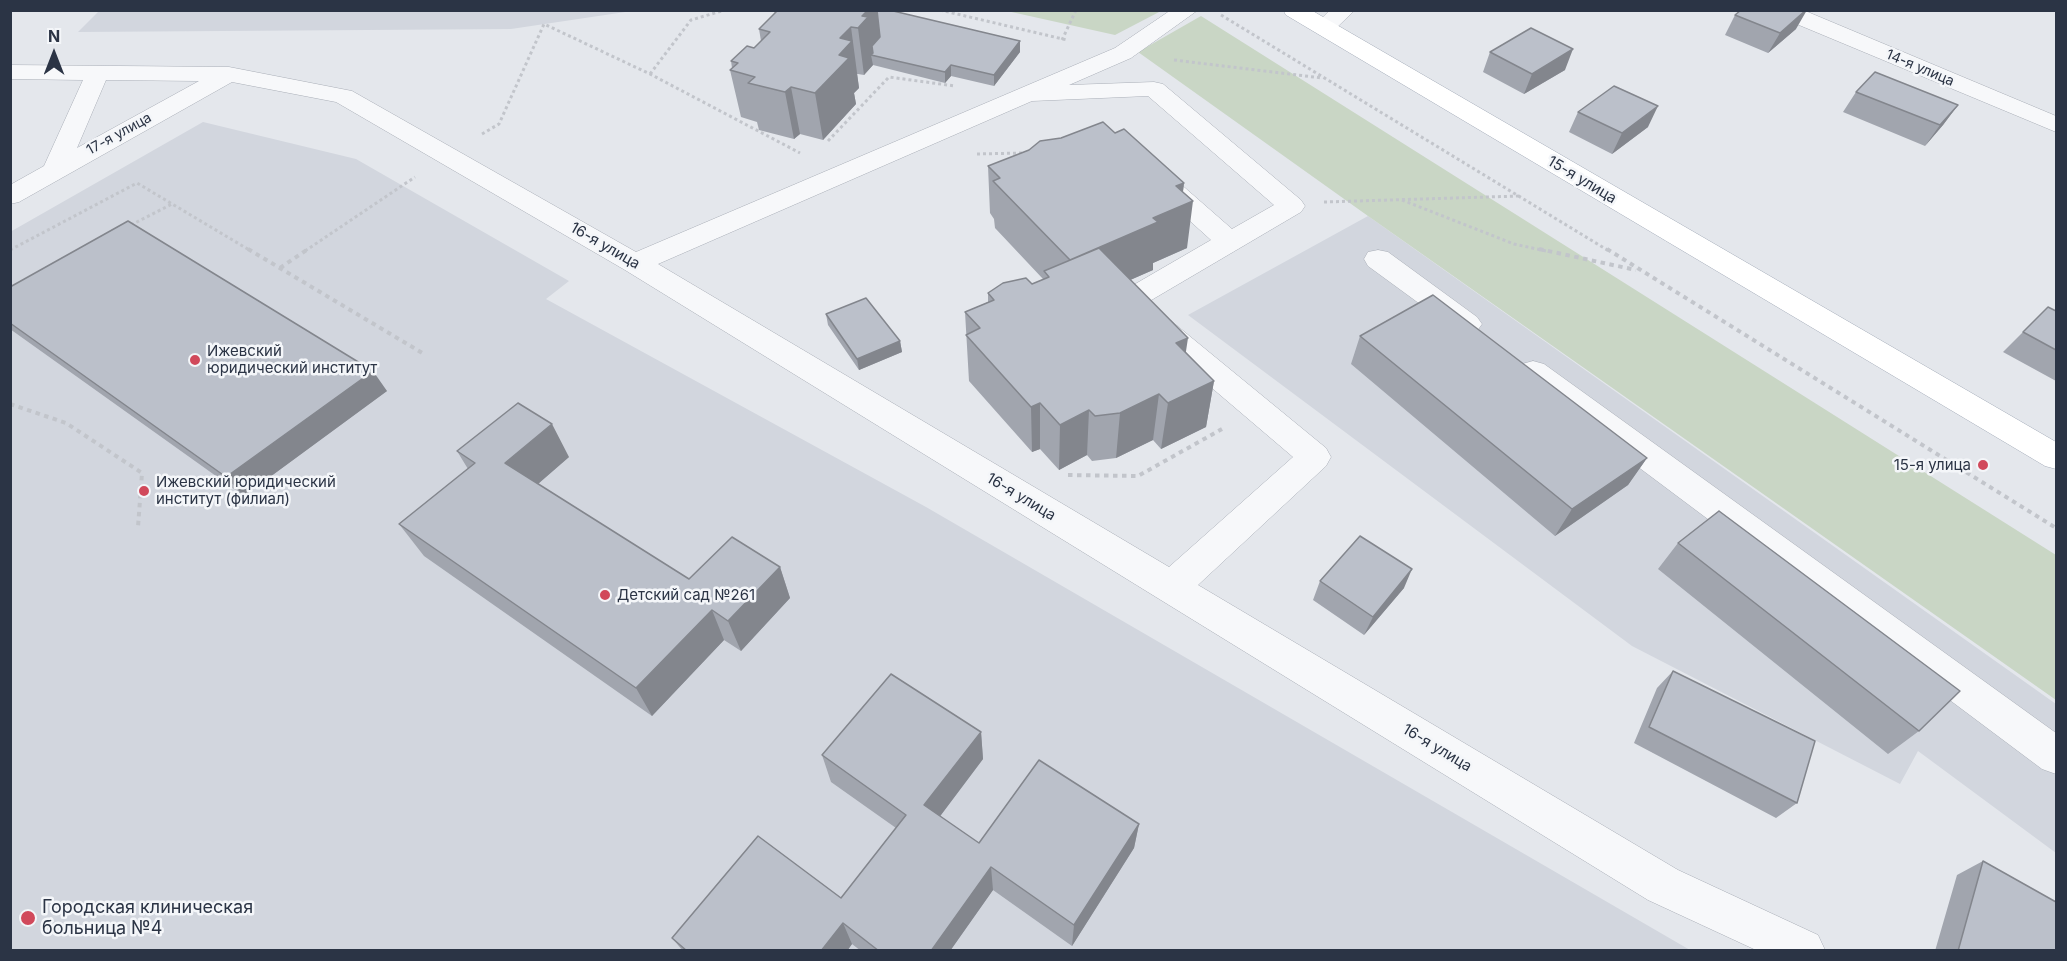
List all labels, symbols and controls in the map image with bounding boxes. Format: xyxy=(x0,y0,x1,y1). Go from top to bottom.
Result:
north arrow xyxy=(24,24,84,84)
text: N xyxy=(48,26,60,46)
street label: 14-я улица xyxy=(1883,46,1957,90)
street label: 17-я улица xyxy=(84,109,154,159)
street label: 15-я улица xyxy=(1544,152,1620,208)
street label: 16-я улица xyxy=(567,219,643,273)
place label: Ижевский юридический институт xyxy=(207,342,377,377)
marker: Ижевский юридический институт xyxy=(188,353,202,367)
place label: 15-я улица xyxy=(1894,456,1971,474)
marker: 15-я улица xyxy=(1976,458,1990,472)
street label: 16-я улица xyxy=(983,469,1059,525)
place label: Ижевский юридический институт (филиал) xyxy=(156,473,336,508)
marker: Ижевский юридический институт (филиал) xyxy=(137,484,151,498)
place label: Детский сад №261 xyxy=(617,586,755,604)
marker: Детский сад №261 xyxy=(598,588,612,602)
street label: 16-я улица xyxy=(1399,720,1475,776)
place label: Городская клиническая больница №4 xyxy=(42,897,253,940)
marker: Городская клиническая больница №4 xyxy=(19,909,37,927)

